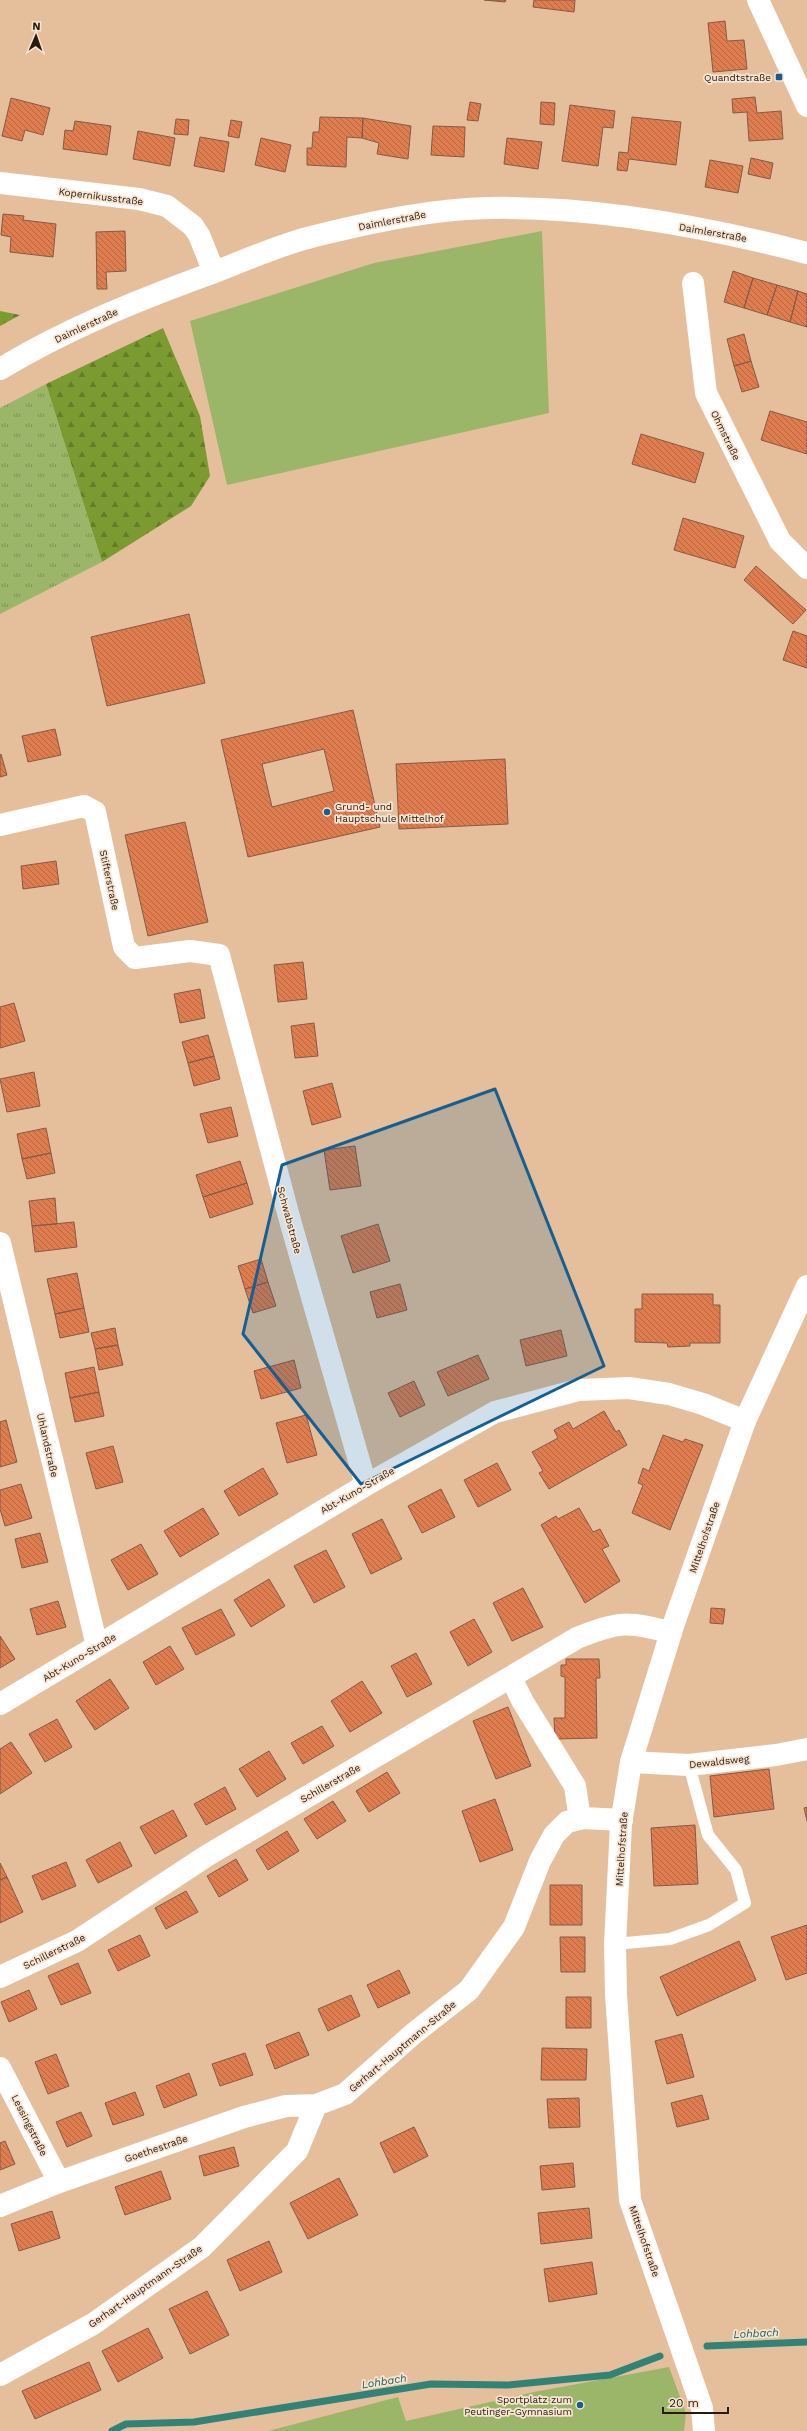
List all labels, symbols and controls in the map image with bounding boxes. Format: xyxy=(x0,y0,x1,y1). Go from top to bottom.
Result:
north arrow xyxy=(16,16,56,56)
text: N xyxy=(32,20,41,33)
place label: Quandtstraße xyxy=(704,72,771,83)
marker: Quandtstraße xyxy=(774,72,784,82)
street label: Kopernikusstraße xyxy=(58,186,144,207)
street label: Daimlerstraße xyxy=(357,208,427,232)
street label: Daimlerstraße xyxy=(678,221,748,244)
street label: Daimlerstraße xyxy=(53,306,120,345)
street label: Ohmstraße xyxy=(709,408,742,462)
place label: Grund- und Hauptschule Mittelhof xyxy=(335,801,444,824)
marker: Grund- und Hauptschule Mittelhof xyxy=(322,807,332,817)
street label: Stifterstraße xyxy=(98,849,121,912)
street label: Schwabstraße xyxy=(275,1185,304,1255)
street label: Uhlandstraße xyxy=(35,1412,60,1478)
street label: Abt-Kuno-Straße xyxy=(318,1465,396,1516)
street label: Mittelhofstraße xyxy=(687,1500,722,1574)
street label: Abt-Kuno-Straße xyxy=(41,1631,118,1684)
street label: Dewaldsweg xyxy=(688,1753,750,1770)
street label: Schillerstraße xyxy=(298,1762,362,1805)
street label: Mittelhofstraße xyxy=(613,1811,630,1887)
street label: Schillerstraße xyxy=(21,1932,87,1971)
street label: Gerhart-Hauptmann-Straße xyxy=(347,1998,458,2094)
street label: Lessingstraße xyxy=(9,2093,50,2158)
street label: Goethestraße xyxy=(123,2132,189,2164)
street label: Mittelhofstraße xyxy=(627,2204,662,2279)
street label: Gerhart-Hauptmann-Straße xyxy=(86,2243,204,2330)
water label: Lohbach xyxy=(733,2326,779,2341)
water label: Lohbach xyxy=(361,2372,408,2391)
scale bar xyxy=(663,2389,728,2415)
place label: Sportplatz zum Peutinger-Gymnasium xyxy=(464,2394,572,2417)
text: 20 m xyxy=(669,2396,699,2410)
marker: Sportplatz zum Peutinger-Gymnasium xyxy=(575,2400,585,2410)

